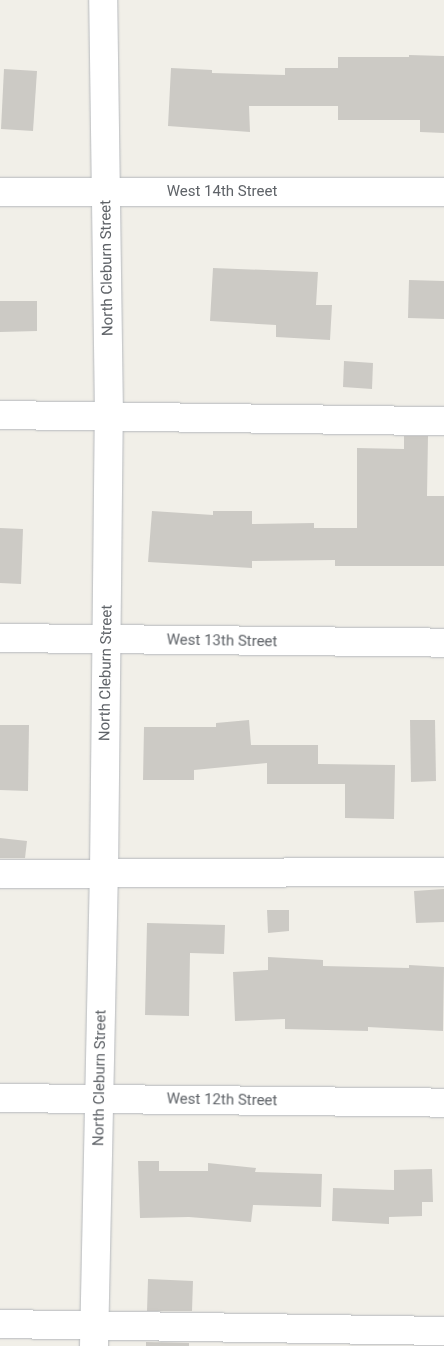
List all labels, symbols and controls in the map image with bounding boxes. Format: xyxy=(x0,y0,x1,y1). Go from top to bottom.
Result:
street label: West 14th Street xyxy=(167,183,277,201)
street label: North Cleburn Street xyxy=(97,200,117,336)
street label: North Cleburn Street xyxy=(96,605,116,741)
street label: West 13th Street xyxy=(166,631,278,651)
street label: North Cleburn Street xyxy=(90,1010,110,1146)
street label: West 12th Street xyxy=(166,1090,278,1110)

